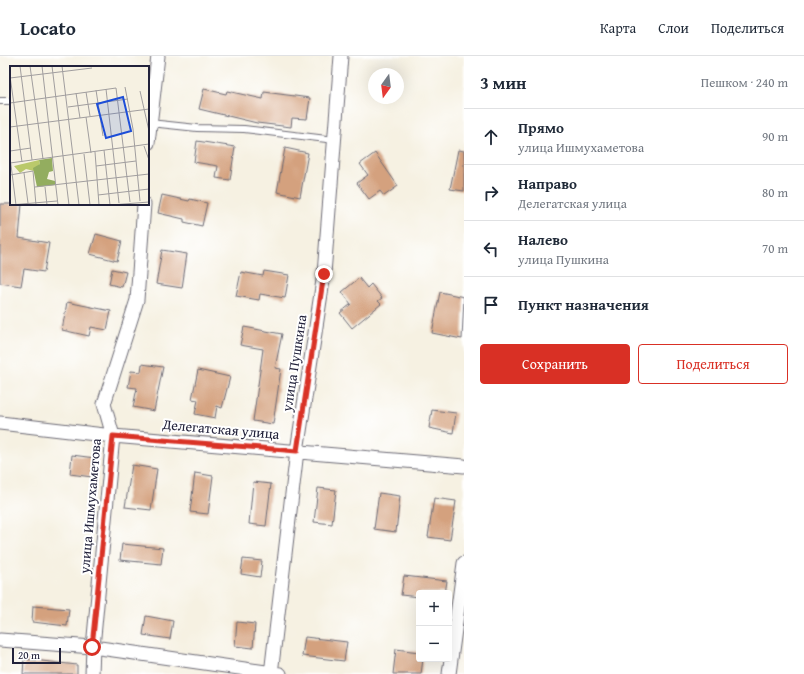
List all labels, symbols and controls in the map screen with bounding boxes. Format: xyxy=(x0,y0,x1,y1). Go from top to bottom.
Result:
text: Locato xyxy=(20,14,76,42)
text: Карта xyxy=(600,18,636,38)
text: Слои xyxy=(658,18,689,38)
text: Поделиться xyxy=(711,18,784,38)
inset map xyxy=(10,66,149,205)
north arrow xyxy=(368,68,404,104)
text: 3 мин xyxy=(480,70,526,95)
text: Пешком · 240 m xyxy=(701,73,788,92)
text: Прямо xyxy=(518,117,564,138)
icon: ahead xyxy=(480,126,502,148)
text: 90 m xyxy=(762,127,788,146)
text: улица Ишмухаметова xyxy=(518,138,644,157)
text: Направо xyxy=(518,173,577,194)
icon: right xyxy=(480,182,502,204)
text: 80 m xyxy=(762,183,788,202)
text: Делегатская улица xyxy=(518,194,627,213)
text: Налево xyxy=(518,229,568,250)
icon: left xyxy=(480,238,502,260)
text: 70 m xyxy=(762,239,788,258)
text: улица Пушкина xyxy=(518,250,609,269)
route end xyxy=(315,265,333,283)
icon: arrive xyxy=(480,294,502,316)
text: Пункт назначения xyxy=(518,294,649,315)
street label: улица Пушкина xyxy=(276,313,312,414)
button: Сохранить xyxy=(480,344,630,384)
button: Поделиться xyxy=(638,344,788,384)
street label: Делегатская улица xyxy=(161,414,281,444)
street label: улица Ишмухаметова xyxy=(74,437,106,576)
map controls xyxy=(416,590,452,662)
button: + xyxy=(416,590,452,626)
button: − xyxy=(416,626,452,662)
route start xyxy=(83,638,101,656)
scale bar xyxy=(12,646,61,665)
text: 20 m xyxy=(18,647,40,663)

